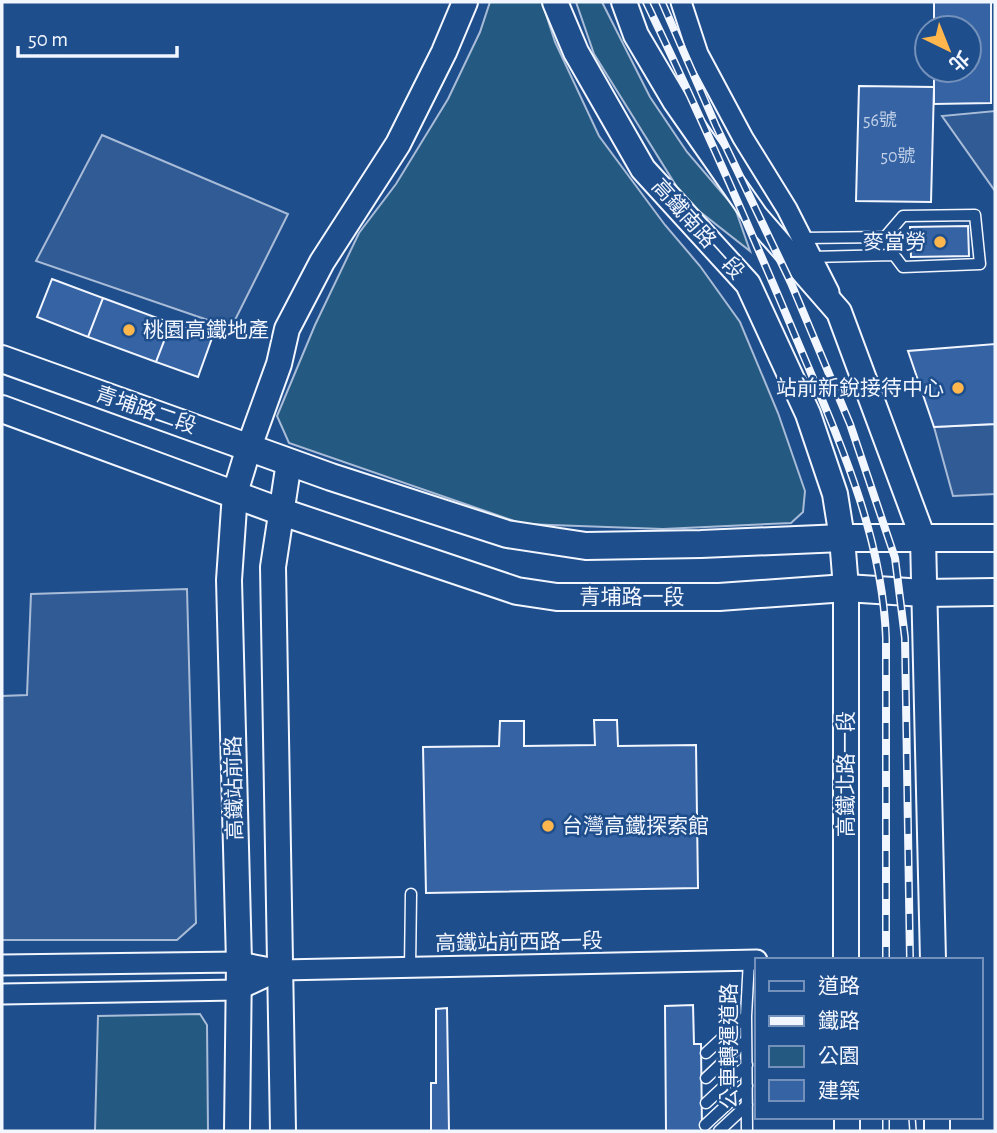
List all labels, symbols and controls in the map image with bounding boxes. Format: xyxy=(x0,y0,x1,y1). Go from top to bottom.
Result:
scale bar xyxy=(18,14,177,58)
north arrow xyxy=(913,14,983,84)
text: 50 m xyxy=(28,29,68,50)
text: 北 xyxy=(945,47,973,74)
house number: 56號 xyxy=(863,110,897,130)
house number: 50號 xyxy=(880,146,916,166)
street label: 高鐵南路一段 xyxy=(648,175,748,283)
place label: 麥當勞 xyxy=(863,231,926,253)
marker: 麥當勞 xyxy=(932,234,948,250)
place label: 桃園高鐵地產 xyxy=(143,318,269,341)
marker: 桃園高鐵地產 xyxy=(121,322,137,338)
place label: 站前新銳接待中心 xyxy=(776,377,944,399)
marker: 站前新銳接待中心 xyxy=(950,380,966,396)
street label: 青埔路二段 xyxy=(93,383,199,437)
street label: 青埔路一段 xyxy=(580,586,685,608)
street label: 高鐵北路一段 xyxy=(835,711,857,837)
street label: 高鐵站前路 xyxy=(222,735,246,841)
place label: 台灣高鐵探索館 xyxy=(562,814,709,837)
marker: 台灣高鐵探索館 xyxy=(540,818,556,834)
street label: 高鐵站前西路一段 xyxy=(435,930,603,954)
legend xyxy=(755,958,983,1119)
text: 道路 xyxy=(818,975,860,997)
street label: 公車轉運道路 xyxy=(718,983,740,1109)
text: 鐵路 xyxy=(818,1010,860,1032)
text: 公園 xyxy=(818,1046,860,1067)
text: 建築 xyxy=(818,1080,860,1102)

